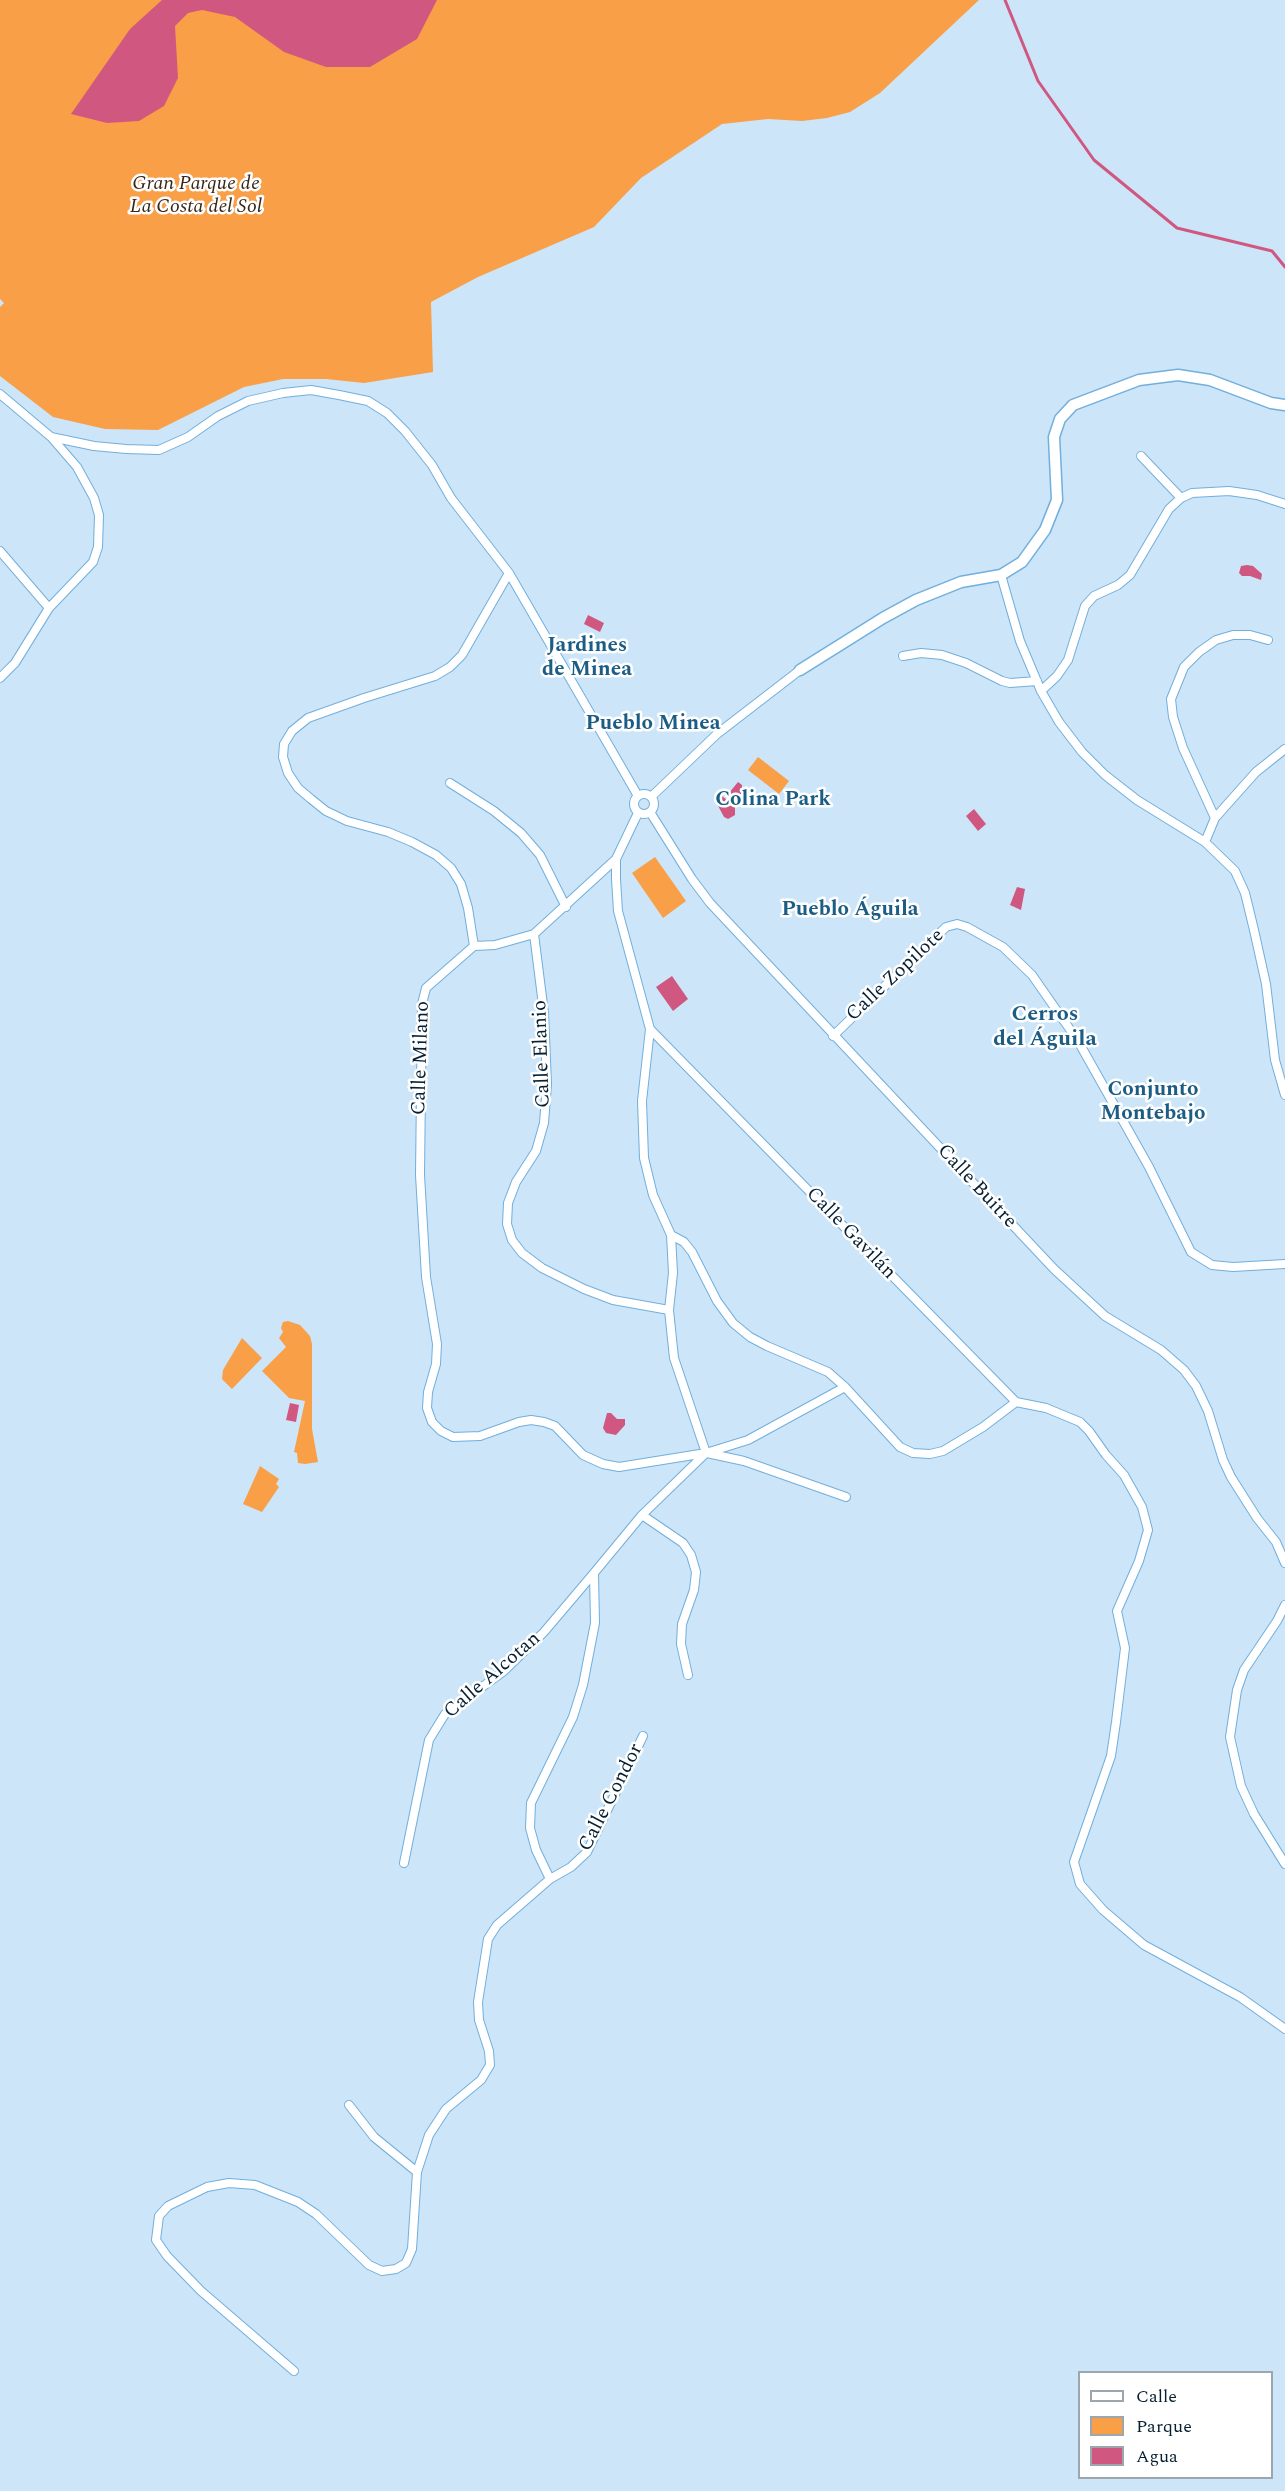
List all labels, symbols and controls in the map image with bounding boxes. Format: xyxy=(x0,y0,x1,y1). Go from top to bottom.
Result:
park label: Gran Parque de La Costa del Sol xyxy=(130,173,262,220)
district label: Jardines de Minea xyxy=(542,634,632,684)
district label: Pueblo Minea xyxy=(586,712,720,738)
district label: Colina Park xyxy=(715,788,831,814)
district label: Pueblo Águila xyxy=(781,898,919,924)
street label: Calle Zopilote xyxy=(842,925,950,1027)
street label: Calle Elanio xyxy=(529,1000,557,1108)
street label: Calle Milano xyxy=(408,1001,436,1115)
district label: Cerros del Águila xyxy=(993,1003,1097,1054)
district label: Conjunto Montebajo xyxy=(1100,1078,1206,1128)
street label: Calle Buitre xyxy=(931,1140,1021,1234)
street label: Calle Gavilán xyxy=(800,1183,900,1285)
street label: Calle Alcotan xyxy=(440,1628,546,1724)
street label: Calle Condor xyxy=(575,1740,649,1856)
legend xyxy=(1078,2371,1273,2479)
text: Calle xyxy=(1136,2383,1177,2410)
text: Parque xyxy=(1136,2413,1192,2440)
text: Agua xyxy=(1136,2443,1178,2470)

